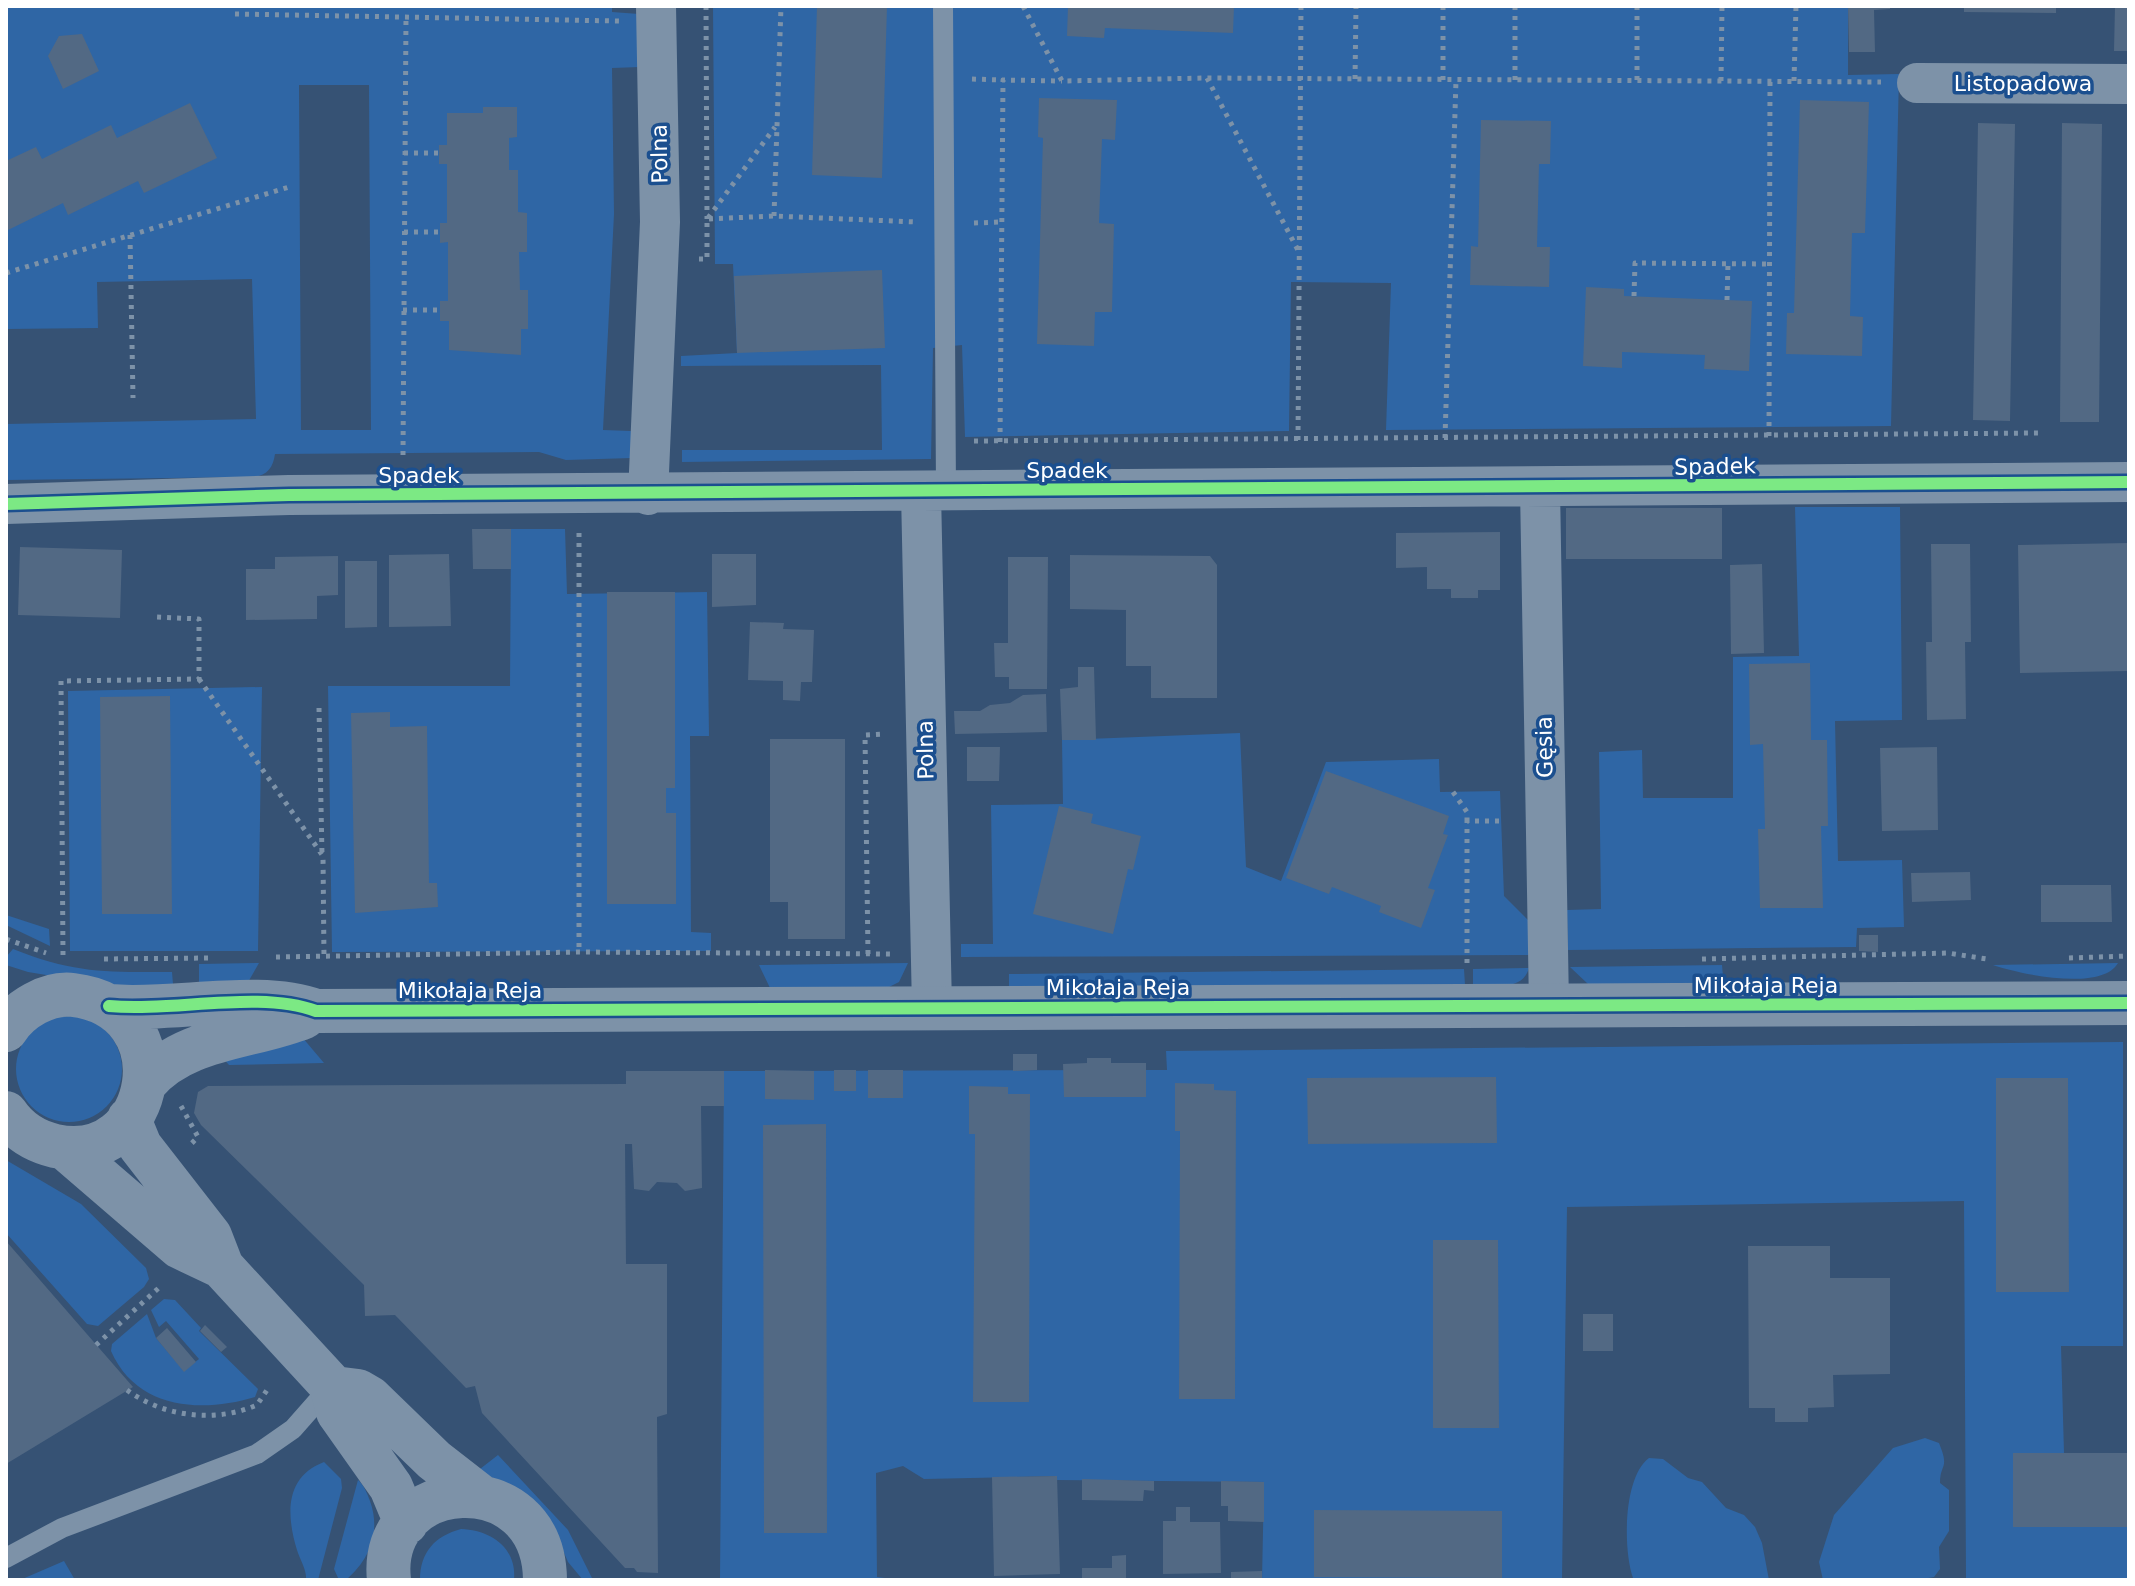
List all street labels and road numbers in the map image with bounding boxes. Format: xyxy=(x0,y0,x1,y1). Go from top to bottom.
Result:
street label: Listopadowa xyxy=(1954,71,2092,96)
street label: Polna xyxy=(646,124,673,184)
street label: Spadek xyxy=(1674,453,1756,480)
street label: Spadek xyxy=(1026,458,1108,483)
street label: Spadek xyxy=(378,463,460,488)
street label: Gęsia xyxy=(1531,716,1558,778)
street label: Polna xyxy=(912,720,939,780)
street label: Mikołaja Reja xyxy=(1694,973,1838,998)
street label: Mikołaja Reja xyxy=(1046,975,1190,1000)
street label: Mikołaja Reja xyxy=(398,978,542,1003)

